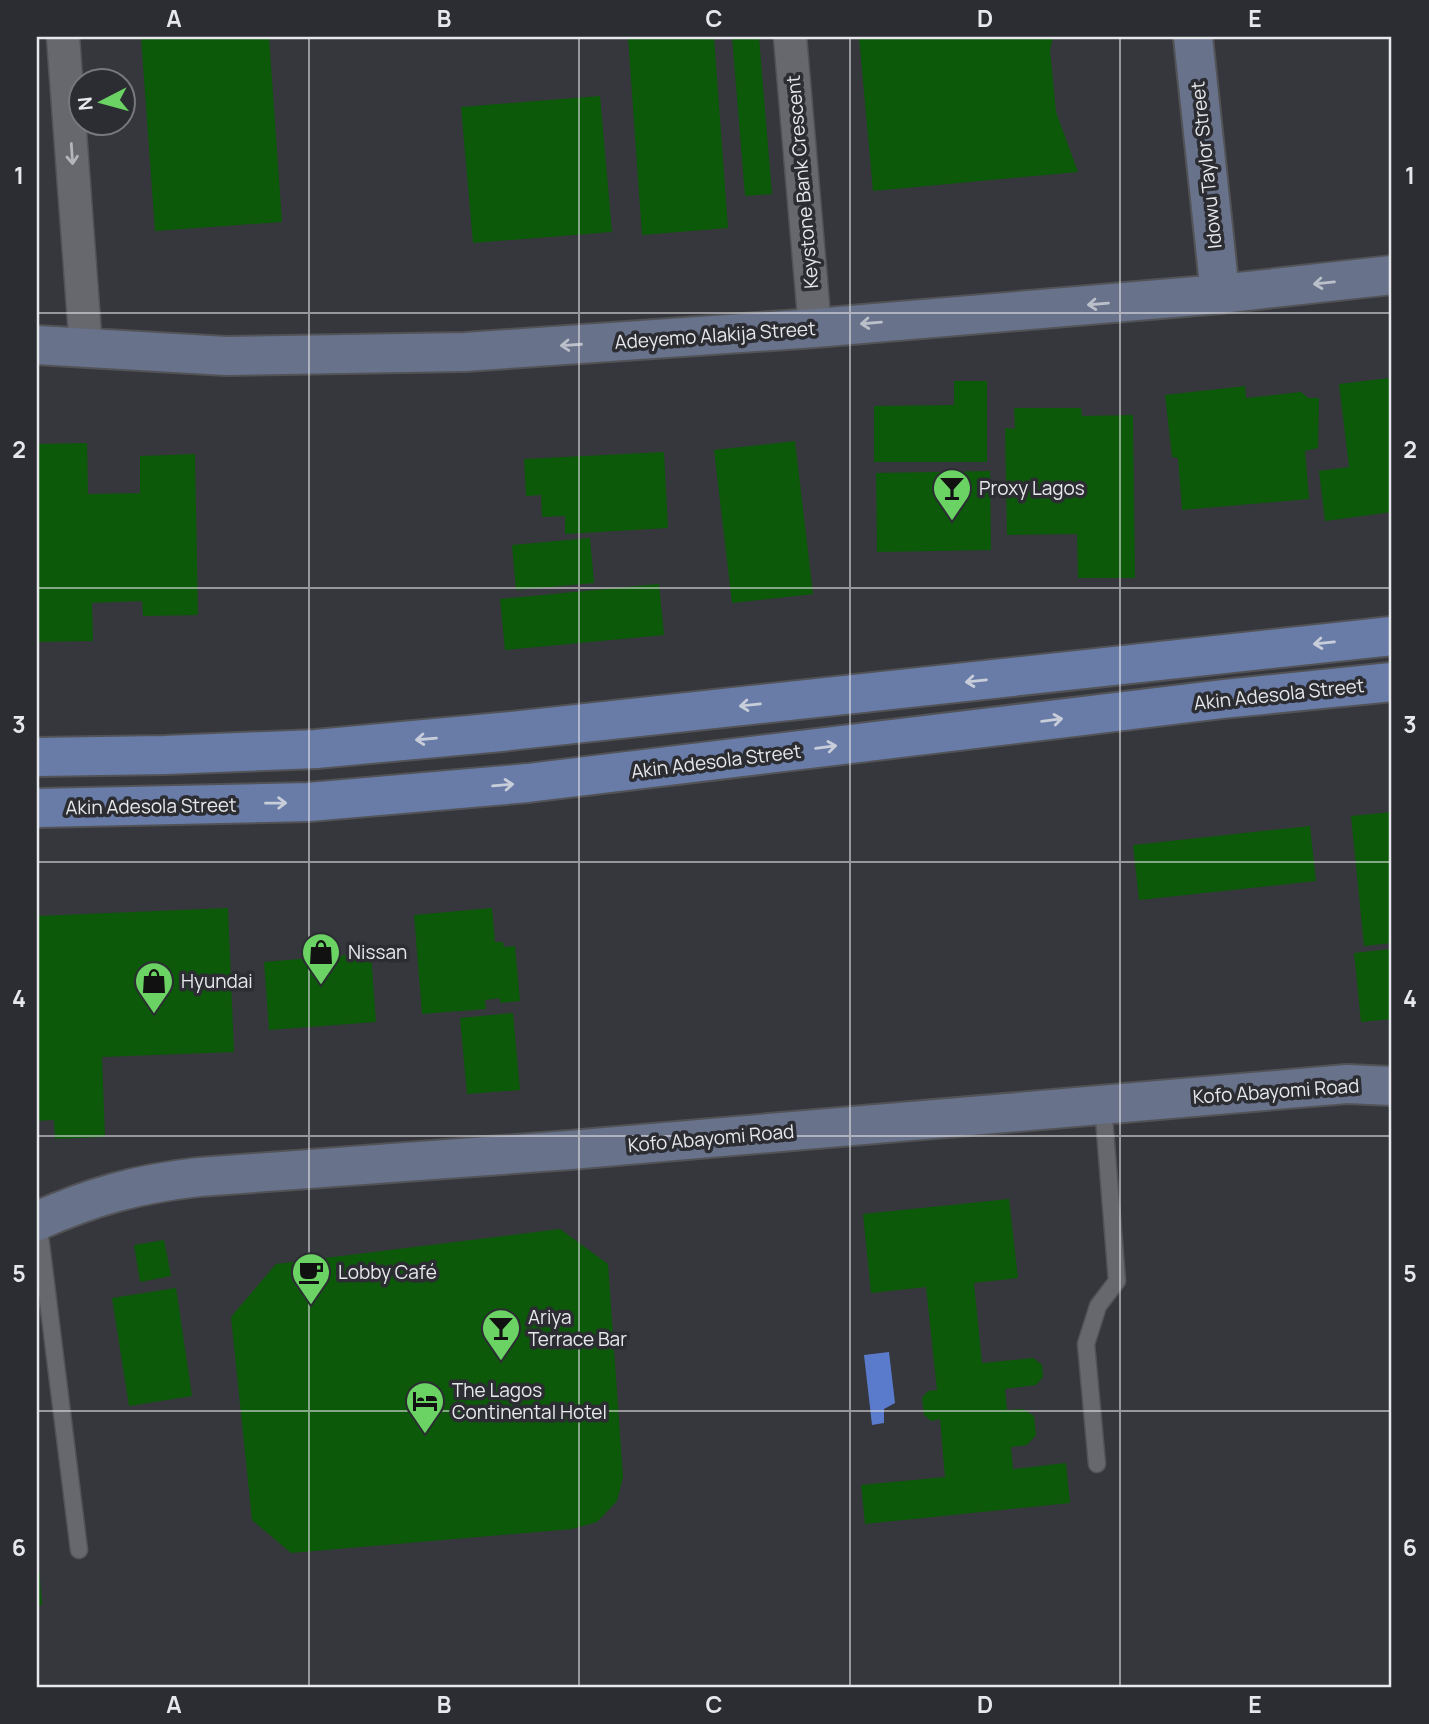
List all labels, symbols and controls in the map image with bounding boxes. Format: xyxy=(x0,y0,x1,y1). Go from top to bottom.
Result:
text: A xyxy=(166,2,182,34)
text: B xyxy=(437,2,451,34)
text: C xyxy=(706,2,723,34)
text: D xyxy=(977,2,993,34)
text: E xyxy=(1248,2,1262,34)
north arrow xyxy=(66,66,136,136)
street label: Keystone Bank Crescent xyxy=(780,74,824,290)
street label: Idowu Taylor Street xyxy=(1184,80,1228,250)
text: N xyxy=(71,96,99,112)
one-way arrow xyxy=(66,142,79,164)
text: 1 xyxy=(14,159,24,191)
text: 1 xyxy=(1405,159,1415,191)
one-way arrow xyxy=(1314,276,1336,289)
one-way arrow xyxy=(1087,298,1110,311)
street label: Adeyemo Alakija Street xyxy=(614,315,816,355)
one-way arrow xyxy=(860,317,883,330)
one-way arrow xyxy=(560,339,583,352)
text: 2 xyxy=(12,433,26,465)
text: 2 xyxy=(1403,433,1417,465)
bar icon: Proxy Lagos xyxy=(931,467,973,522)
place label: Proxy Lagos xyxy=(979,475,1085,501)
one-way arrow xyxy=(1314,637,1336,650)
street label: Akin Adesola Street xyxy=(1193,672,1365,716)
one-way arrow xyxy=(966,674,988,687)
one-way arrow xyxy=(739,699,762,712)
text: 3 xyxy=(12,708,26,740)
text: 3 xyxy=(1403,708,1417,740)
one-way arrow xyxy=(1040,713,1063,726)
one-way arrow xyxy=(416,733,438,746)
street label: Akin Adesola Street xyxy=(629,738,803,784)
one-way arrow xyxy=(815,741,837,754)
one-way arrow xyxy=(491,778,514,791)
street label: Akin Adesola Street xyxy=(65,792,237,820)
one-way arrow xyxy=(265,796,288,810)
shop icon: Nissan xyxy=(300,931,342,986)
place label: Nissan xyxy=(348,939,407,965)
shop icon: Hyundai xyxy=(133,960,175,1015)
place label: Hyundai xyxy=(181,968,253,994)
text: 4 xyxy=(12,982,26,1014)
text: 4 xyxy=(1403,982,1417,1014)
street label: Kofo Abayomi Road xyxy=(1192,1072,1360,1110)
street label: Kofo Abayomi Road xyxy=(627,1118,795,1158)
cafe icon: Lobby Café xyxy=(290,1251,332,1306)
text: 5 xyxy=(12,1257,26,1289)
text: 5 xyxy=(1403,1257,1417,1289)
place label: Lobby Café xyxy=(338,1259,437,1285)
place label: Ariya Terrace Bar xyxy=(528,1304,627,1352)
bar icon: Ariya Terrace Bar xyxy=(480,1307,522,1362)
place label: The Lagos Continental Hotel xyxy=(452,1377,607,1425)
hotel icon: The Lagos Continental Hotel xyxy=(404,1380,446,1435)
text: 6 xyxy=(12,1531,26,1563)
text: 6 xyxy=(1403,1531,1417,1563)
text: A xyxy=(166,1688,182,1720)
text: B xyxy=(437,1688,451,1720)
text: C xyxy=(706,1688,723,1720)
text: D xyxy=(977,1688,993,1720)
text: E xyxy=(1248,1688,1262,1720)

